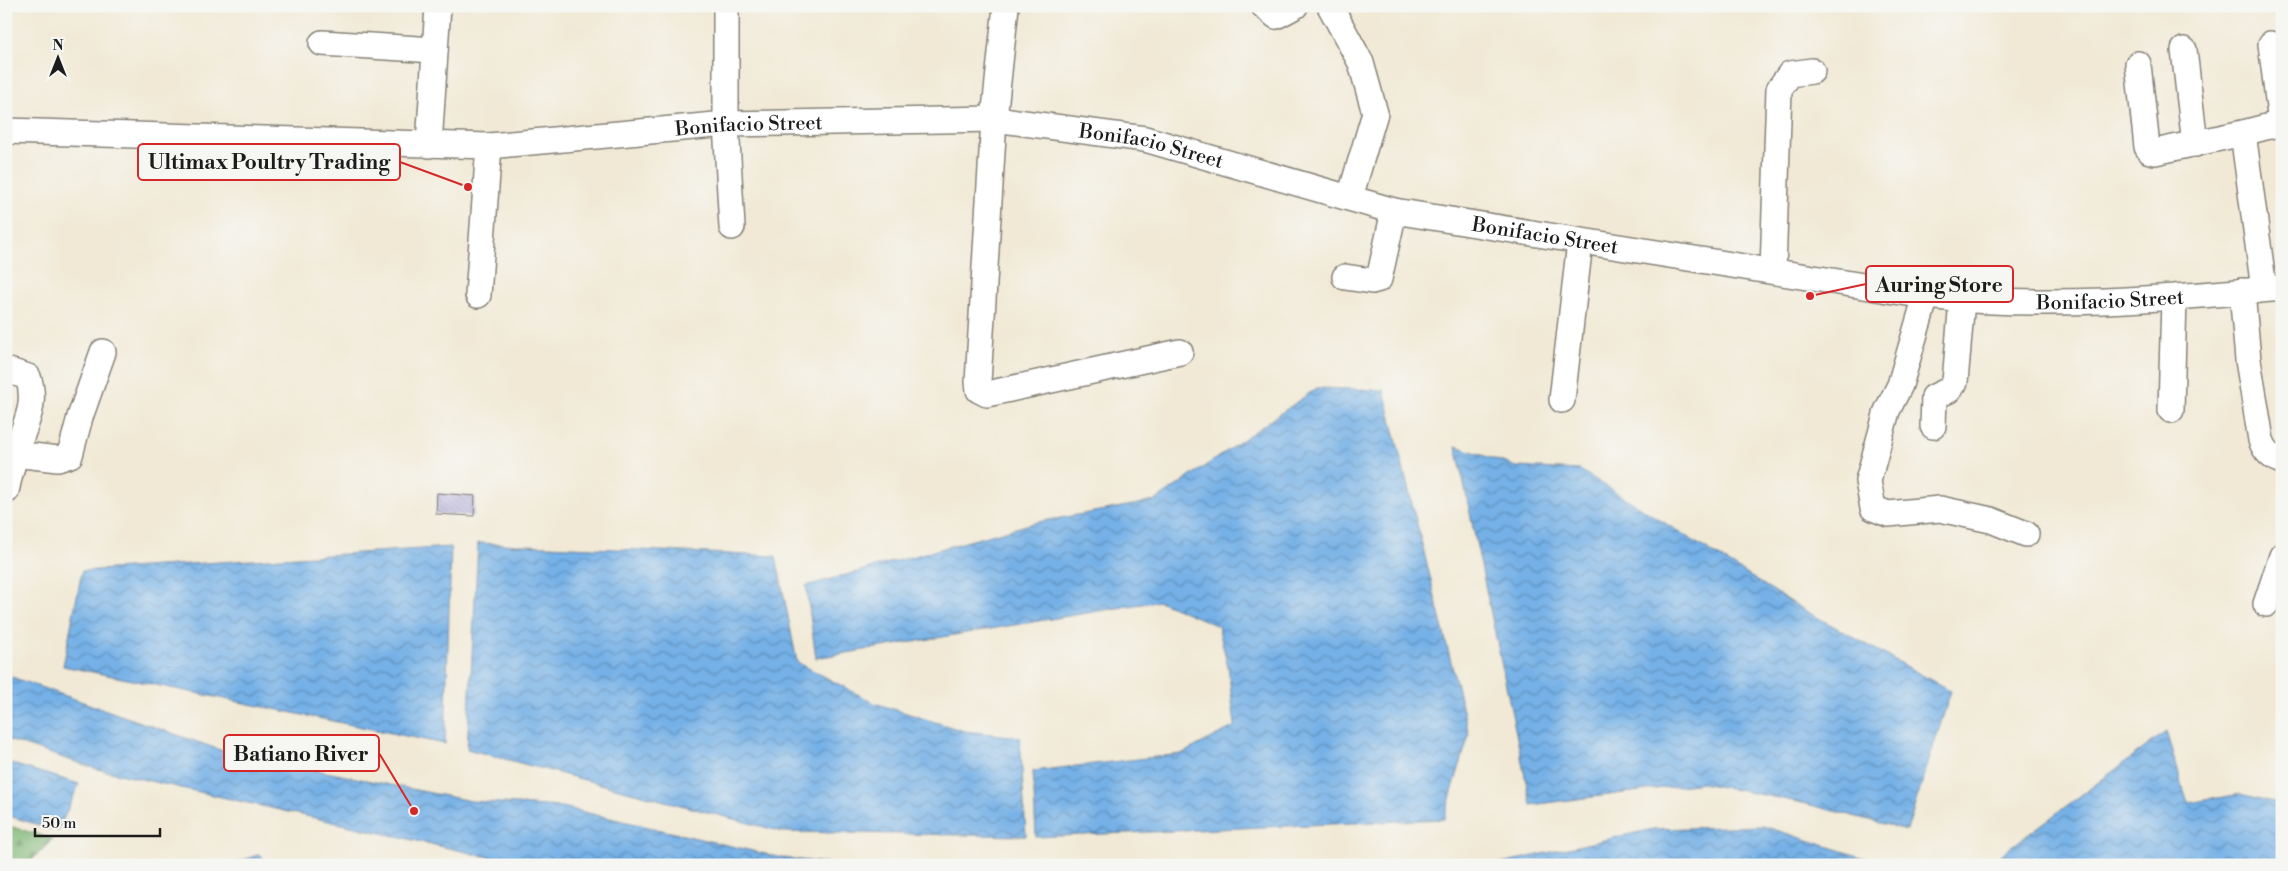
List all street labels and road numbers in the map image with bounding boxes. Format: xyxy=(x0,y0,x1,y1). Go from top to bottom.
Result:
street label: Bonifacio Street xyxy=(673,111,823,143)
street label: Bonifacio Street xyxy=(1076,119,1226,175)
street label: Bonifacio Street xyxy=(1469,212,1620,261)
street label: Bonifacio Street xyxy=(2035,285,2185,316)

